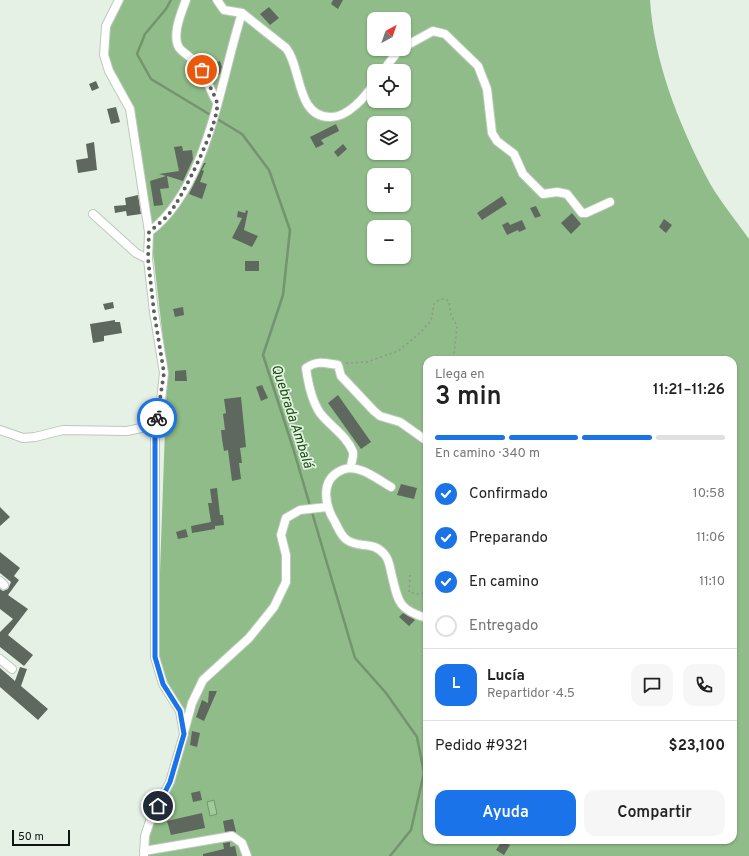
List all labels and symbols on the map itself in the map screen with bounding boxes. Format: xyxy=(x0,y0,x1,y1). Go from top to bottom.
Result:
north arrow xyxy=(367,12,411,56)
pin xyxy=(185,53,219,87)
water label: Quebrada Ambalá xyxy=(267,362,317,472)
courier xyxy=(137,398,177,438)
pin xyxy=(141,789,175,823)
scale bar xyxy=(12,828,70,847)

